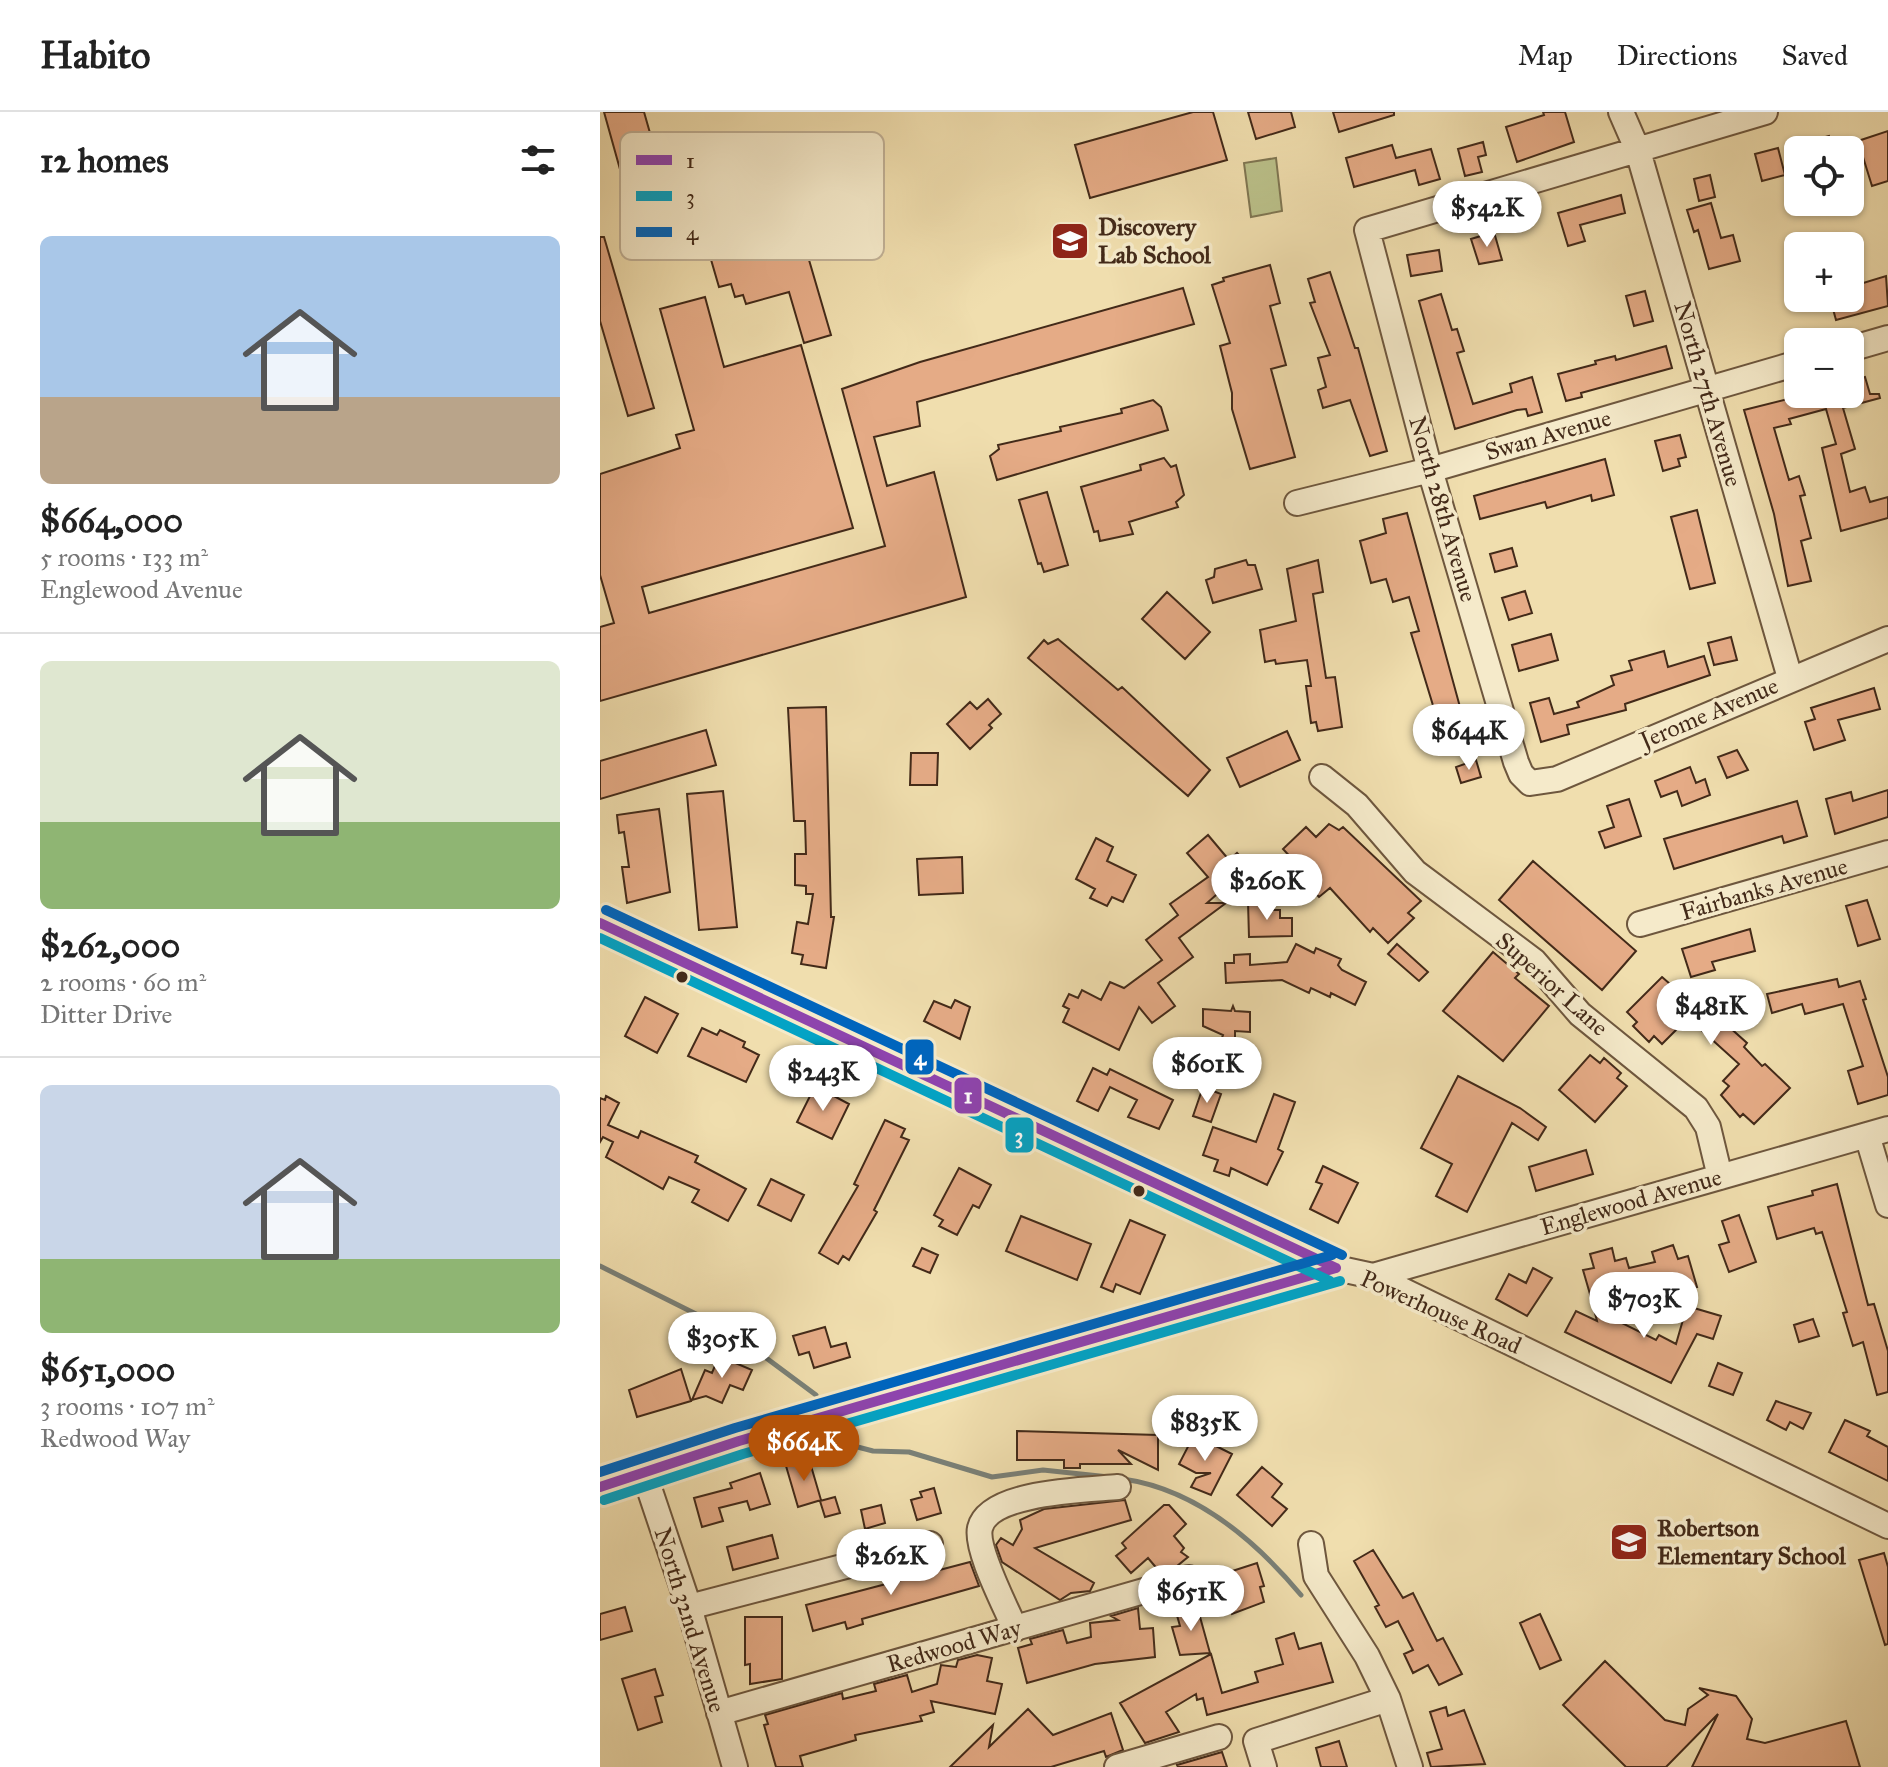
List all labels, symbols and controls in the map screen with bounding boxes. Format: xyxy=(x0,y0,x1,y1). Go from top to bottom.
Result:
text: Habito xyxy=(40,32,150,78)
text: Map xyxy=(1518,38,1573,73)
text: Directions xyxy=(1617,38,1738,73)
text: Saved xyxy=(1782,38,1848,73)
legend xyxy=(620,132,884,260)
map controls xyxy=(1784,136,1864,408)
button: locate xyxy=(1784,136,1864,216)
icon: filters xyxy=(516,138,560,182)
text: 12 homes xyxy=(40,140,169,181)
text: 1 xyxy=(686,147,695,174)
pin: $542K xyxy=(1431,181,1543,249)
text: 3 xyxy=(686,183,695,210)
text: $542K xyxy=(1451,191,1523,223)
place label: Discovery Lab School xyxy=(1098,212,1211,270)
text: 4 xyxy=(686,219,699,246)
school or university icon: Discovery Lab School xyxy=(1049,220,1091,262)
button: + xyxy=(1784,232,1864,312)
icon: home xyxy=(228,288,372,432)
street label: North 27th Avenue xyxy=(1667,298,1749,490)
button: − xyxy=(1784,328,1864,408)
street label: Swan Avenue xyxy=(1482,403,1614,467)
street label: North 28th Avenue xyxy=(1402,413,1484,605)
text: $664,000 xyxy=(40,500,183,541)
text: 5 rooms · 133 m² xyxy=(40,541,208,573)
text: Englewood Avenue xyxy=(40,573,243,605)
street label: Jerome Avenue xyxy=(1632,670,1783,757)
pin: $644K xyxy=(1413,704,1525,772)
icon: home xyxy=(228,713,372,857)
text: $644K xyxy=(1431,714,1507,746)
street label: Fairbanks Avenue xyxy=(1677,851,1851,927)
pin: $260K xyxy=(1211,854,1323,922)
text: $260K xyxy=(1229,864,1305,896)
text: $262,000 xyxy=(40,925,180,966)
street label: Superior Lane xyxy=(1489,926,1615,1042)
text: 2 rooms · 60 m² xyxy=(40,966,206,998)
unlabelled marker xyxy=(674,969,690,985)
pin: $481K xyxy=(1655,979,1767,1047)
text: $481K xyxy=(1675,989,1747,1021)
text: Ditter Drive xyxy=(40,998,172,1030)
pin: $601K xyxy=(1151,1037,1263,1105)
line badge: 4 xyxy=(904,1038,935,1076)
text: 4 xyxy=(914,1044,928,1071)
pin: $243K xyxy=(767,1045,879,1113)
text: $601K xyxy=(1171,1047,1243,1079)
text: $243K xyxy=(787,1055,859,1087)
line badge: 1 xyxy=(953,1076,983,1115)
text: 1 xyxy=(964,1082,973,1109)
line badge: 3 xyxy=(1004,1116,1035,1154)
text: 3 xyxy=(1015,1122,1023,1149)
icon: home xyxy=(228,1137,372,1281)
street label: Englewood Avenue xyxy=(1537,1162,1725,1242)
unlabelled marker xyxy=(1131,1183,1147,1199)
street label: Powerhouse Road xyxy=(1356,1263,1526,1361)
pin: $703K xyxy=(1588,1272,1700,1340)
text: $703K xyxy=(1607,1282,1681,1314)
pin: $305K xyxy=(666,1312,778,1380)
text: $305K xyxy=(686,1322,758,1354)
text: $651,000 xyxy=(40,1349,175,1390)
text: 3 rooms · 107 m² xyxy=(40,1390,215,1422)
pin: $835K xyxy=(1149,1395,1261,1463)
text: $835K xyxy=(1170,1405,1240,1437)
pin: $664K xyxy=(748,1415,860,1483)
text: Redwood Way xyxy=(40,1422,190,1454)
text: $664K xyxy=(766,1425,842,1457)
place label: Robertson Elementary School xyxy=(1657,1513,1846,1571)
school or university icon: Robertson Elementary School xyxy=(1608,1521,1650,1563)
street label: North 32nd Avenue xyxy=(648,1524,732,1716)
pin: $262K xyxy=(835,1529,947,1597)
text: $262K xyxy=(854,1539,928,1571)
pin: $651K xyxy=(1135,1565,1247,1633)
text: $651K xyxy=(1156,1575,1226,1607)
street label: Redwood Way xyxy=(883,1612,1026,1680)

